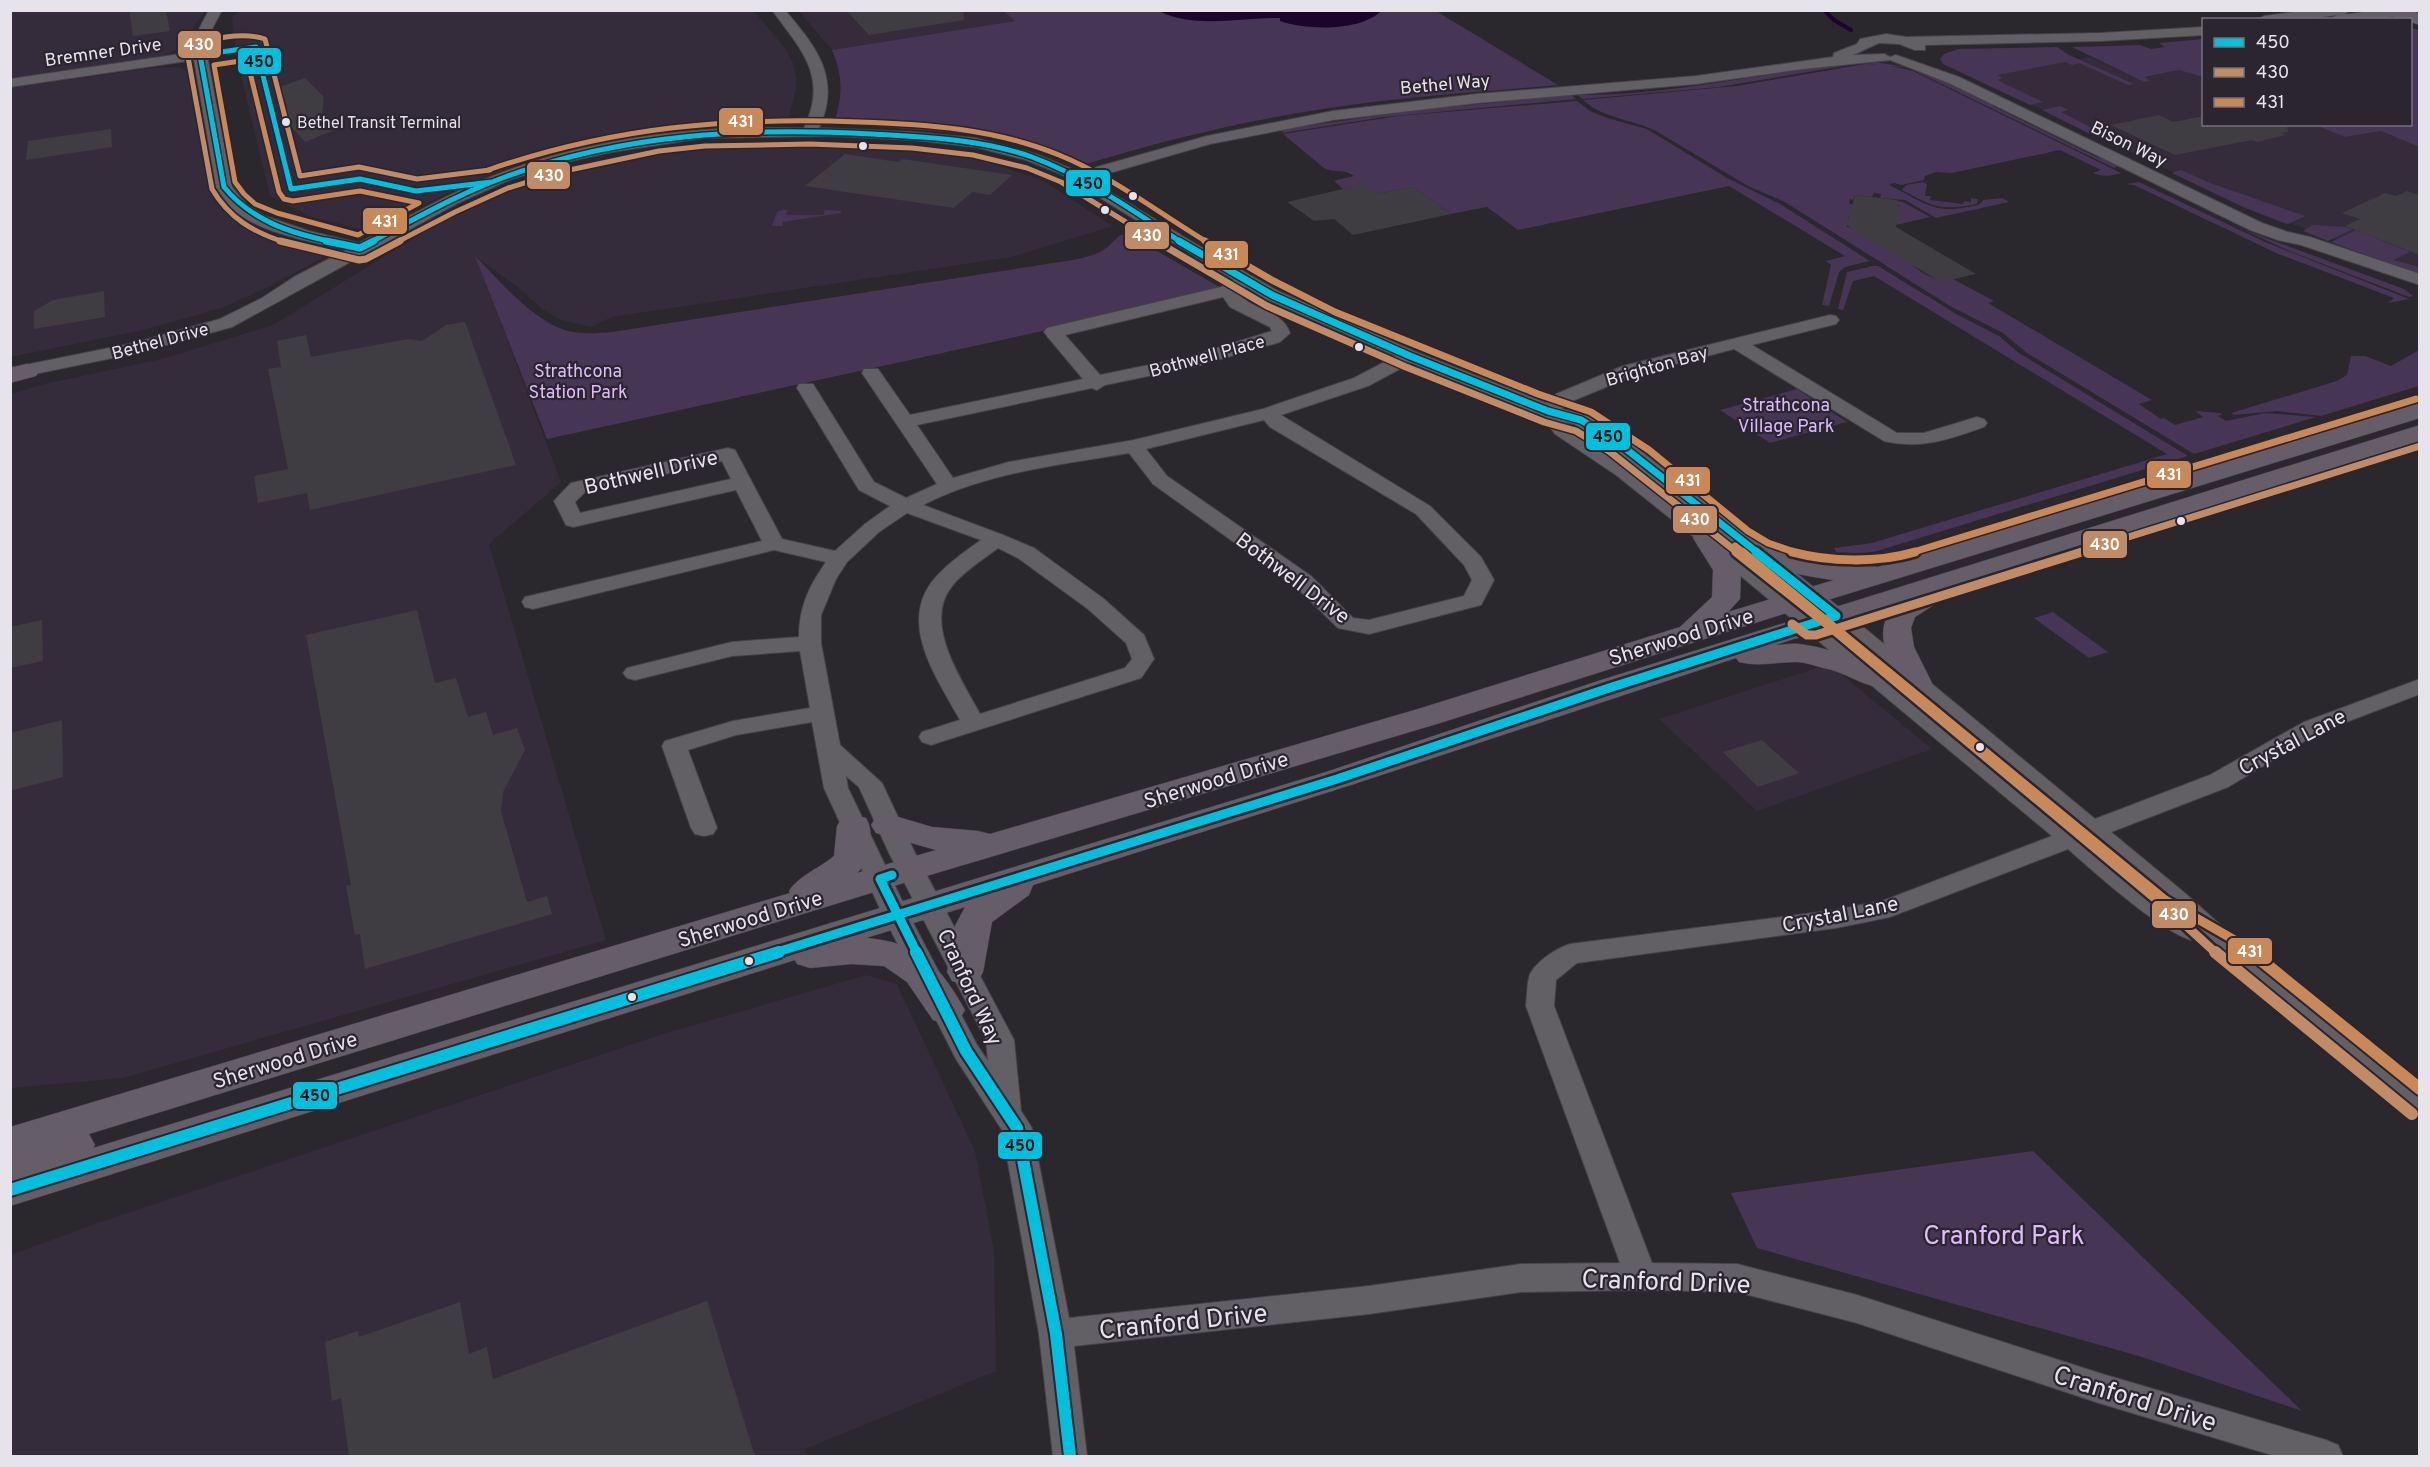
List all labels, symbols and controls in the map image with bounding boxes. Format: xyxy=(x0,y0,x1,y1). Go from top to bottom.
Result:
legend xyxy=(2202,18,2412,126)
line badge: 430 xyxy=(177,30,222,59)
text: 450 xyxy=(2256,32,2290,55)
street label: Bremner Drive xyxy=(43,34,163,73)
text: 430 xyxy=(184,36,214,56)
line badge: 450 xyxy=(237,47,282,75)
text: 450 xyxy=(244,53,274,73)
text: 430 xyxy=(2256,62,2289,85)
street label: Bethel Way xyxy=(1399,70,1491,101)
text: 431 xyxy=(2256,92,2285,115)
line badge: 431 xyxy=(718,107,764,136)
text: 431 xyxy=(728,113,754,133)
place label: Bethel Transit Terminal xyxy=(297,114,461,134)
marker: Bethel Transit Terminal xyxy=(280,116,292,128)
street label: Bison Way xyxy=(2086,117,2170,174)
unlabelled marker xyxy=(857,140,869,152)
line badge: 430 xyxy=(526,161,571,190)
text: 430 xyxy=(534,167,564,187)
line badge: 450 xyxy=(1065,169,1111,197)
text: 450 xyxy=(1073,175,1103,195)
unlabelled marker xyxy=(1127,190,1139,202)
unlabelled marker xyxy=(1099,204,1111,216)
line badge: 431 xyxy=(362,207,408,235)
text: 431 xyxy=(372,213,398,233)
line badge: 430 xyxy=(1124,221,1170,250)
text: 430 xyxy=(1132,227,1162,247)
line badge: 431 xyxy=(1204,240,1249,269)
text: 431 xyxy=(1213,246,1239,266)
street label: Bethel Drive xyxy=(109,318,211,366)
street label: Bothwell Place xyxy=(1147,331,1268,384)
unlabelled marker xyxy=(1353,341,1365,353)
street label: Brighton Bay xyxy=(1604,342,1711,393)
park label: Strathcona Station Park xyxy=(529,361,627,405)
park label: Strathcona Village Park xyxy=(1738,395,1834,439)
line badge: 450 xyxy=(1585,422,1631,451)
text: 450 xyxy=(1593,428,1623,448)
street label: Bothwell Drive xyxy=(582,445,721,502)
line badge: 431 xyxy=(2146,460,2192,489)
line badge: 431 xyxy=(1665,466,1711,495)
text: 431 xyxy=(2156,466,2182,486)
text: 431 xyxy=(1675,472,1701,492)
line badge: 430 xyxy=(1672,505,1718,534)
text: 430 xyxy=(1680,511,1710,531)
unlabelled marker xyxy=(2175,515,2187,527)
street label: Bothwell Drive xyxy=(1230,527,1355,631)
line badge: 430 xyxy=(2082,530,2128,559)
text: 430 xyxy=(2090,536,2120,556)
street label: Sherwood Drive xyxy=(1606,604,1757,673)
street label: Crystal Lane xyxy=(2234,704,2351,783)
unlabelled marker xyxy=(1974,741,1986,753)
street label: Sherwood Drive xyxy=(1141,747,1292,816)
street label: Sherwood Drive xyxy=(675,886,826,955)
street label: Crystal Lane xyxy=(1780,891,1901,940)
line badge: 430 xyxy=(2151,900,2197,929)
text: 430 xyxy=(2159,906,2189,926)
street label: Cranford Way xyxy=(930,925,1007,1050)
line badge: 431 xyxy=(2227,937,2273,965)
text: 431 xyxy=(2237,943,2263,963)
unlabelled marker xyxy=(743,955,755,967)
unlabelled marker xyxy=(626,991,638,1003)
street label: Sherwood Drive xyxy=(210,1027,361,1096)
line badge: 450 xyxy=(292,1081,338,1110)
text: 450 xyxy=(300,1087,330,1107)
line badge: 450 xyxy=(997,1131,1043,1160)
text: 450 xyxy=(1005,1137,1035,1157)
park label: Cranford Park xyxy=(1923,1221,2085,1254)
street label: Cranford Drive xyxy=(1581,1264,1751,1303)
street label: Cranford Drive xyxy=(1097,1298,1269,1349)
street label: Cranford Drive xyxy=(2049,1360,2220,1441)

